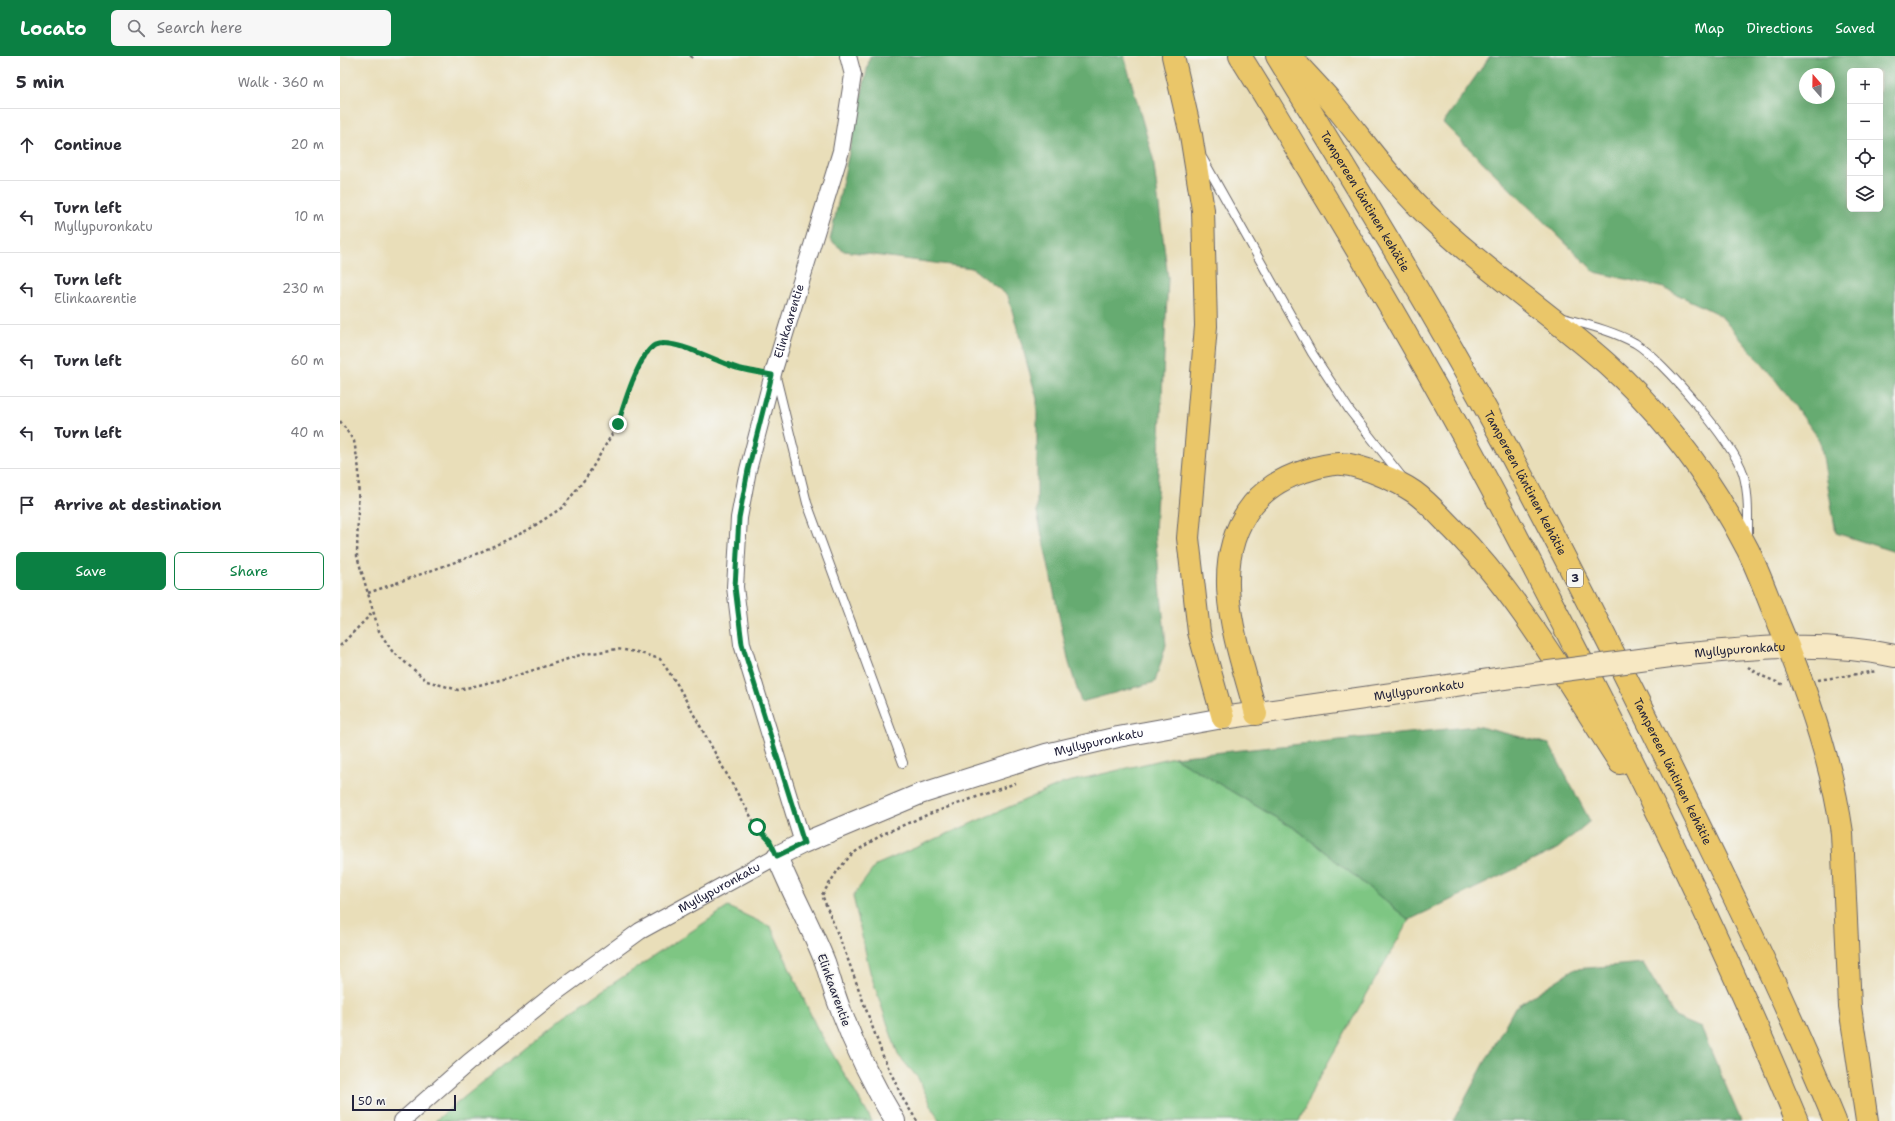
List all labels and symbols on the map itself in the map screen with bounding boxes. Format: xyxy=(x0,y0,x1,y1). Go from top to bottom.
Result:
north arrow xyxy=(1799,68,1835,104)
street label: Tampereen läntinen kehätie xyxy=(1317,128,1414,275)
street label: Elinkaarentie xyxy=(770,282,808,360)
street label: Tampereen läntinen kehätie xyxy=(1480,408,1570,558)
route end xyxy=(609,415,627,433)
road number: 3 xyxy=(1567,569,1583,587)
street label: Myllypuronkatu xyxy=(1694,639,1786,661)
street label: Myllypuronkatu xyxy=(1373,676,1465,704)
street label: Tampereen läntinen kehätie xyxy=(1629,695,1716,848)
street label: Myllypuronkatu xyxy=(1053,725,1145,760)
route start xyxy=(748,818,766,836)
street label: Myllypuronkatu xyxy=(675,859,763,917)
street label: Elinkaarentie xyxy=(813,951,855,1029)
scale bar xyxy=(352,1093,456,1112)

